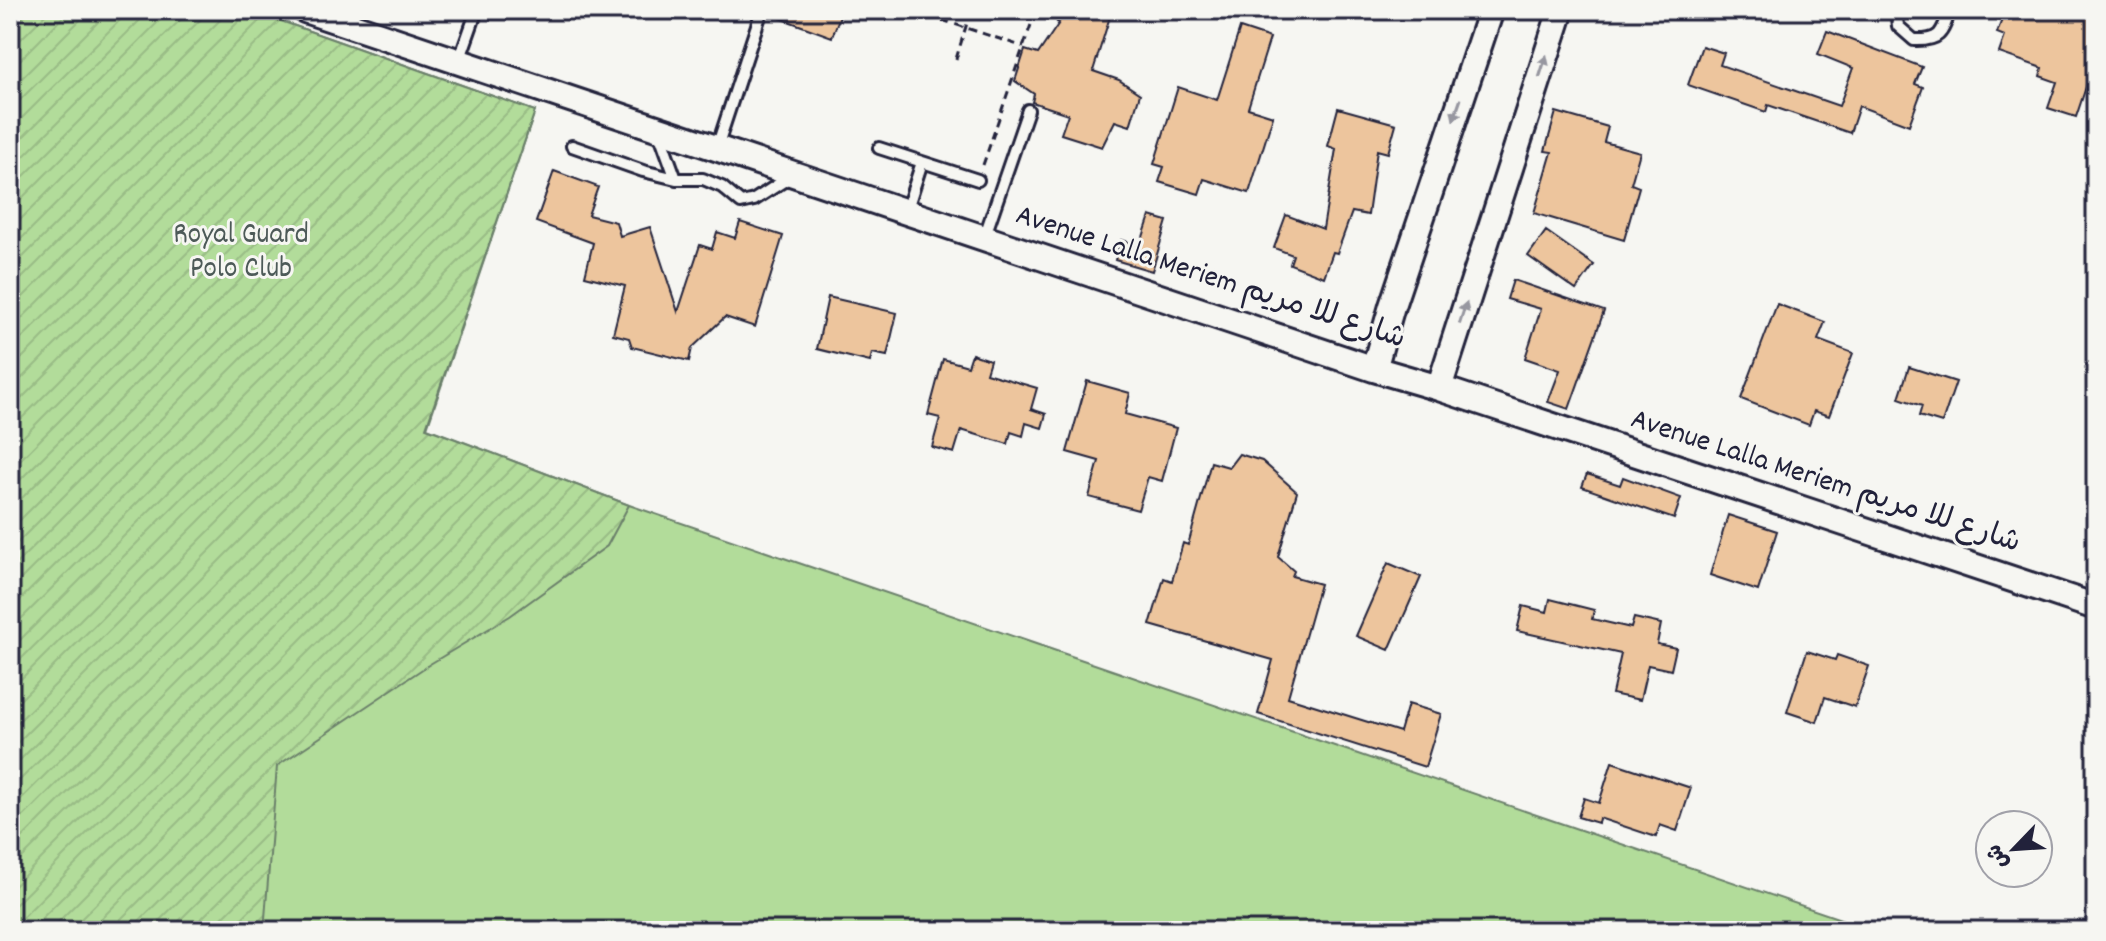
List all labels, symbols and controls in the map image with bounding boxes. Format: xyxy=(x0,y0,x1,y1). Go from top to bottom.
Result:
one-way arrow xyxy=(1537,54,1550,78)
one-way arrow xyxy=(1450,99,1462,123)
street label: Avenue Lalla Meriem شارع للا مريم xyxy=(1010,196,1410,362)
park label: Royal Guard Polo Club xyxy=(173,215,309,292)
one-way arrow xyxy=(1457,301,1470,325)
street label: Avenue Lalla Meriem شارع للا مريم xyxy=(1625,400,2025,566)
north arrow xyxy=(1974,809,2054,889)
text: ش xyxy=(1980,838,2018,873)

